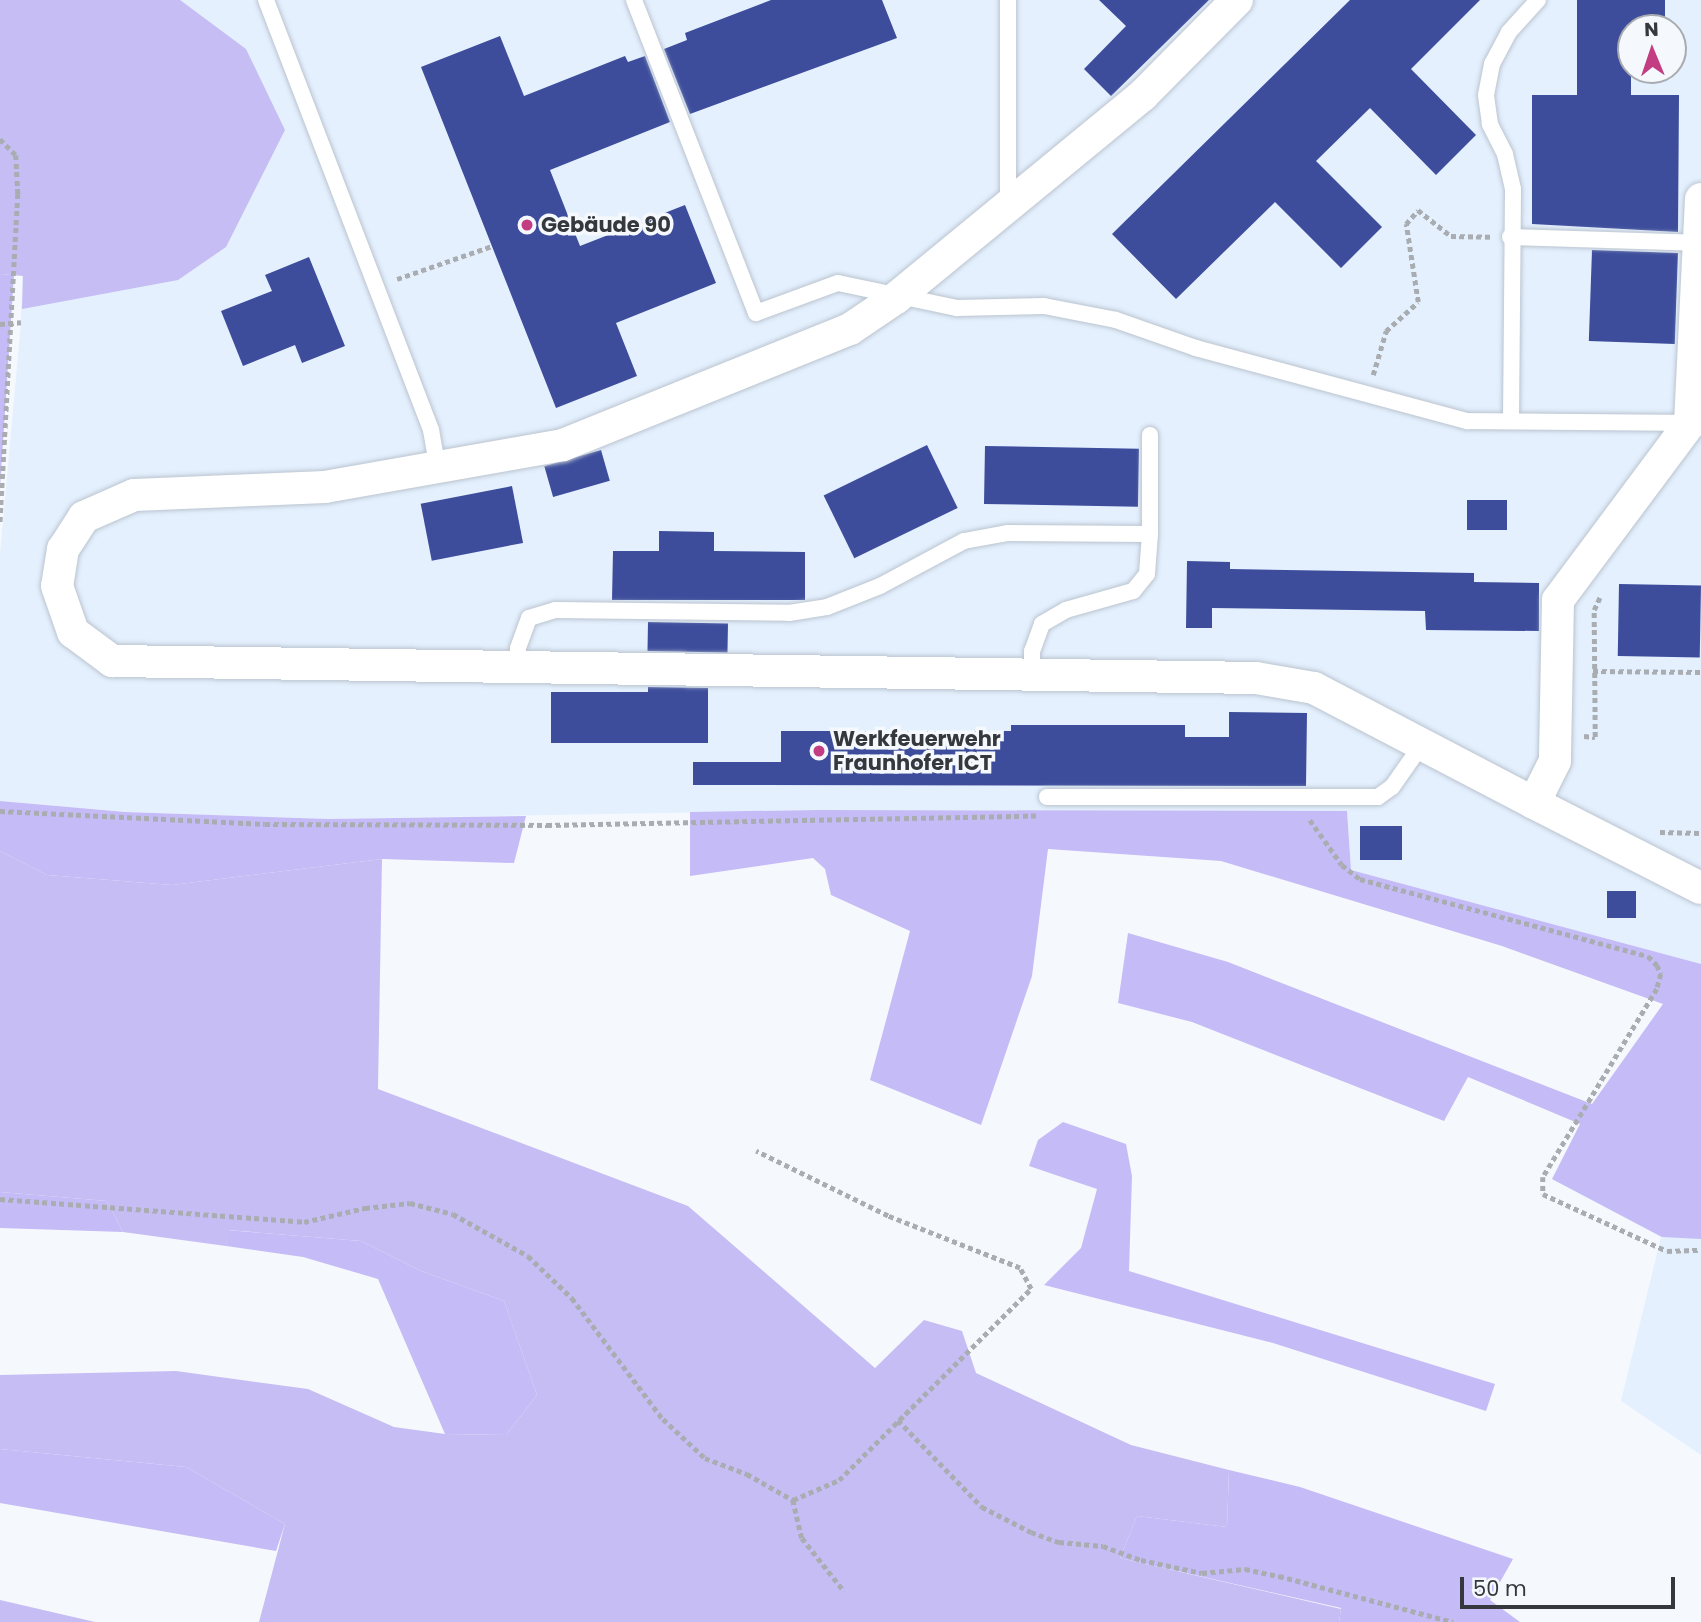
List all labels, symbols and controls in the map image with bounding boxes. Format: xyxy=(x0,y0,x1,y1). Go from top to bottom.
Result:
north arrow xyxy=(1617,14,1687,84)
text: N xyxy=(1644,16,1659,43)
place label: Gebäude 90 xyxy=(541,212,671,238)
marker: Gebäude 90 xyxy=(519,217,535,233)
place label: Werkfeuerwehr Fraunhofer ICT xyxy=(833,726,1001,776)
marker: Werkfeuerwehr Fraunhofer ICT xyxy=(811,743,827,759)
scale bar xyxy=(1463,1562,1678,1606)
text: 50 m xyxy=(1473,1574,1527,1603)

